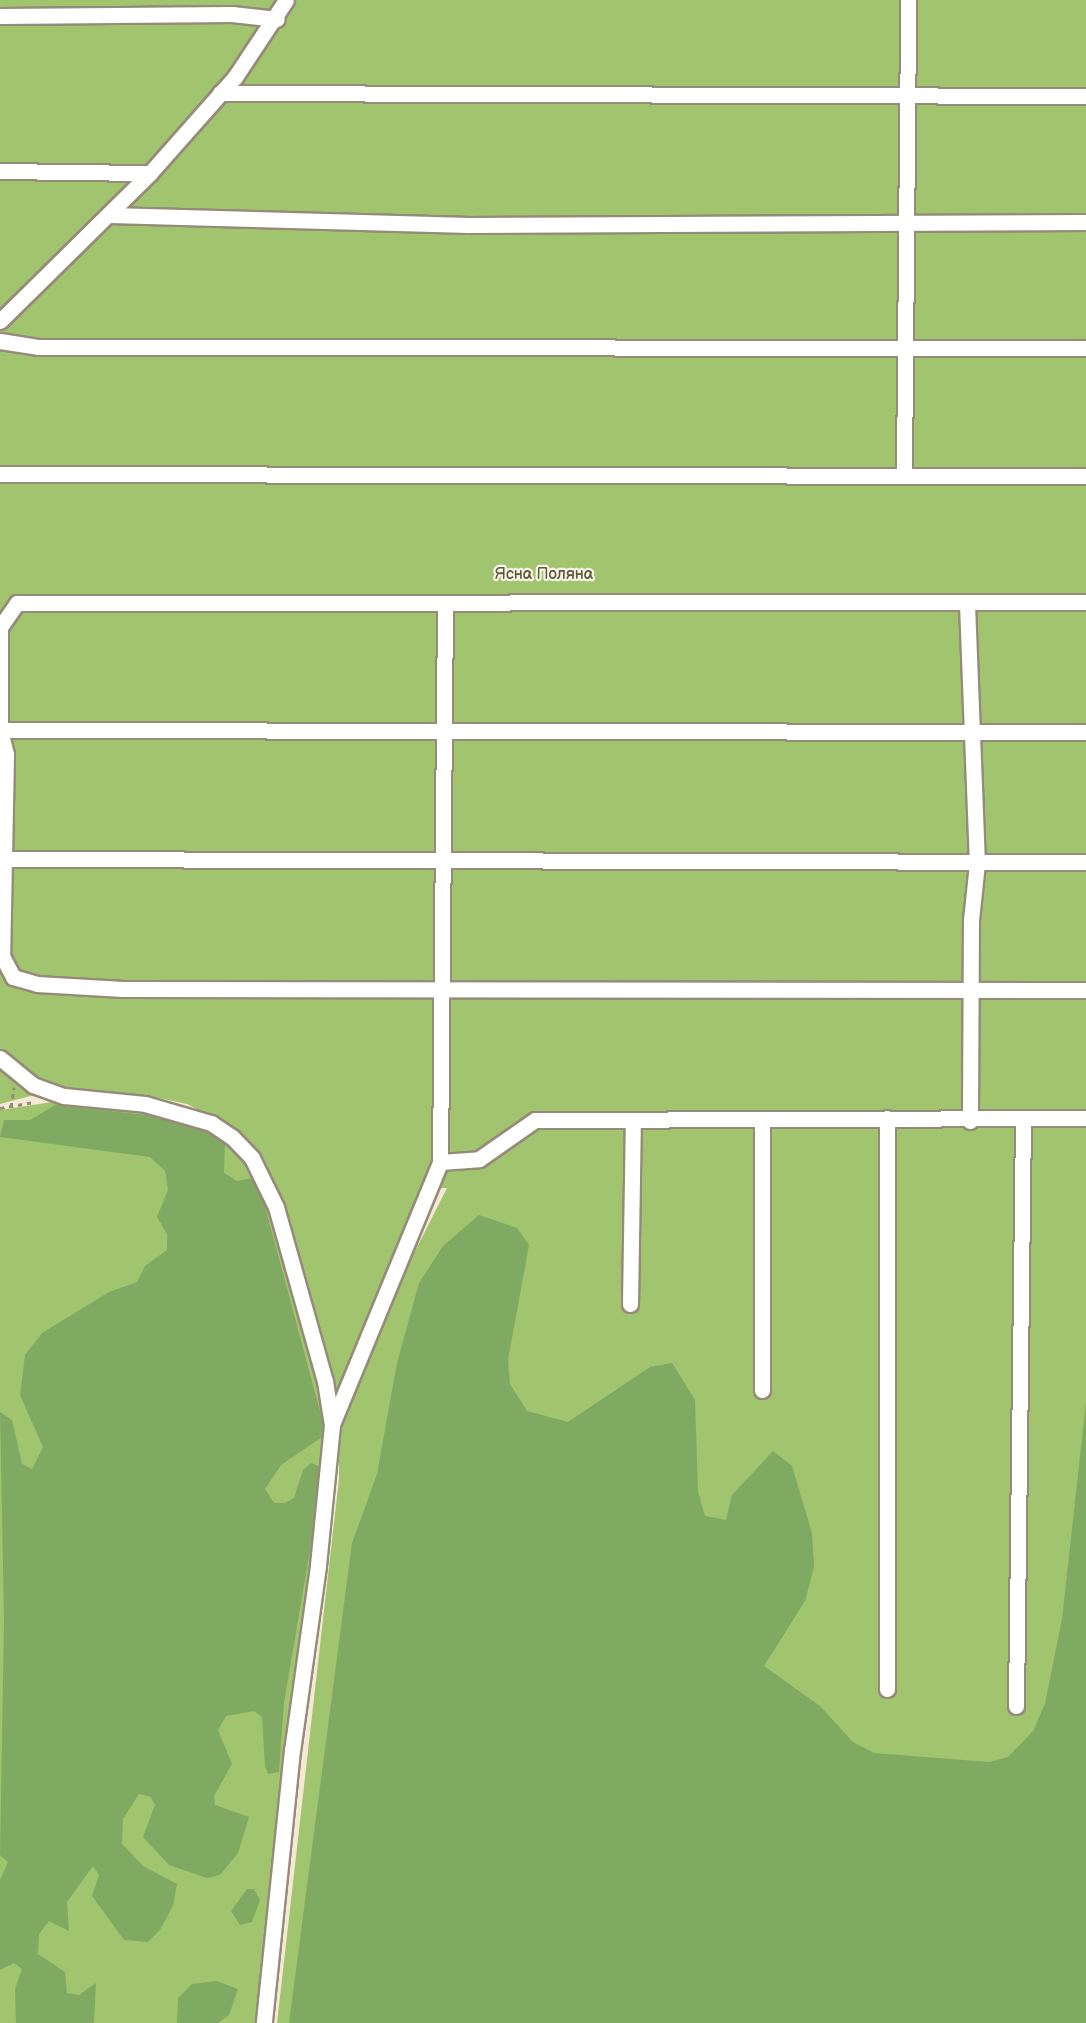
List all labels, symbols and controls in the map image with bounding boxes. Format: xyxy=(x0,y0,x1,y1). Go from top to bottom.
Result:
park label: Ясна Поляна xyxy=(495,565,593,585)

